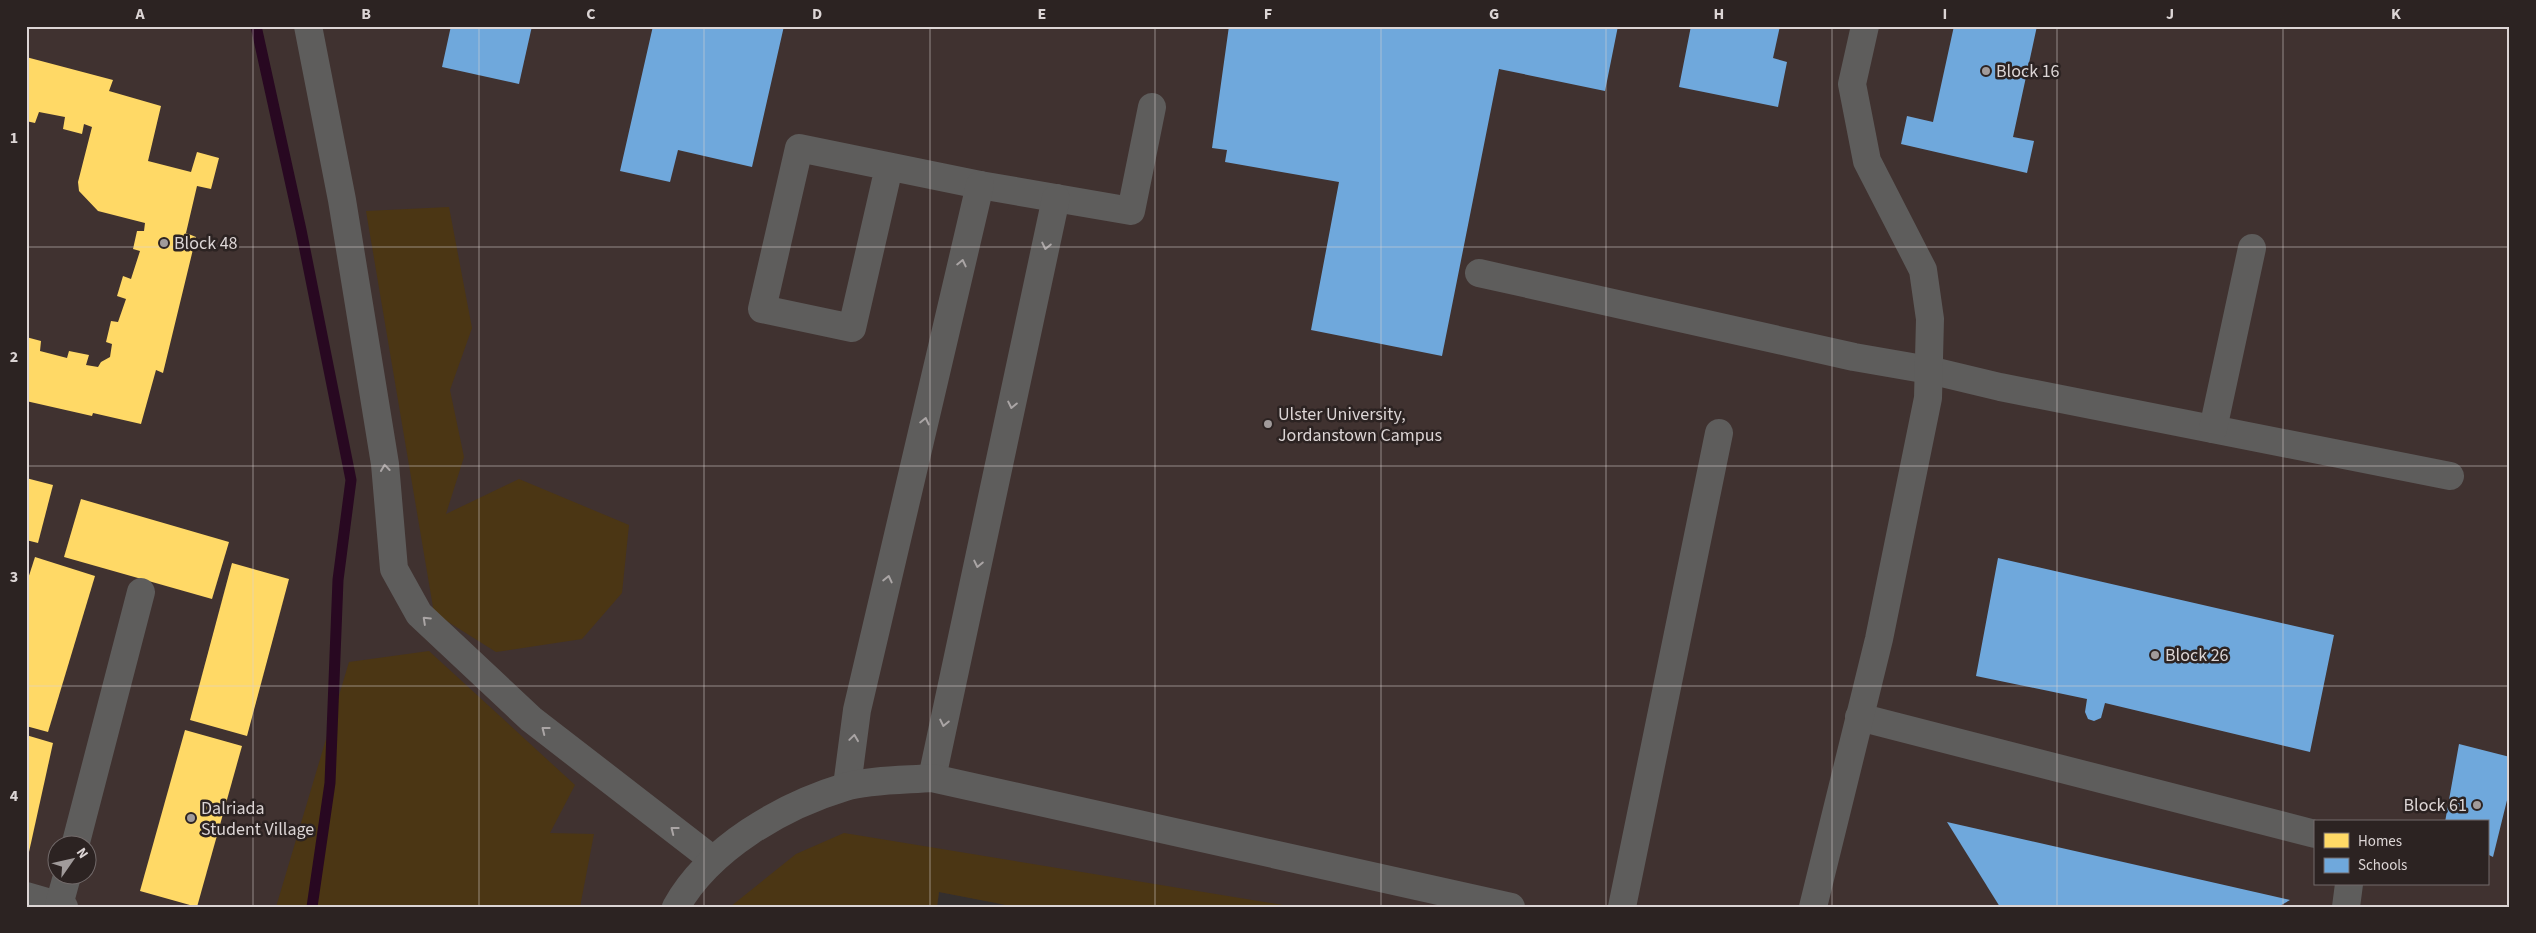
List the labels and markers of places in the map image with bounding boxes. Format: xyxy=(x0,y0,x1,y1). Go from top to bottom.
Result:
place label: Block 16 xyxy=(1996,59,2060,84)
marker: Block 16 xyxy=(1980,65,1992,77)
place label: Block 48 xyxy=(174,231,238,256)
marker: Block 48 xyxy=(158,237,170,249)
place label: Ulster University, Jordanstown Campus xyxy=(1278,402,1442,448)
marker: Ulster University, Jordanstown Campus xyxy=(1262,418,1274,430)
place label: Block 26 xyxy=(2165,643,2229,668)
marker: Block 26 xyxy=(2149,649,2161,661)
place label: Block 61 xyxy=(2403,793,2467,818)
place label: Dalriada Student Village xyxy=(201,796,314,842)
marker: Block 61 xyxy=(2471,799,2483,811)
marker: Dalriada Student Village xyxy=(185,812,197,824)

